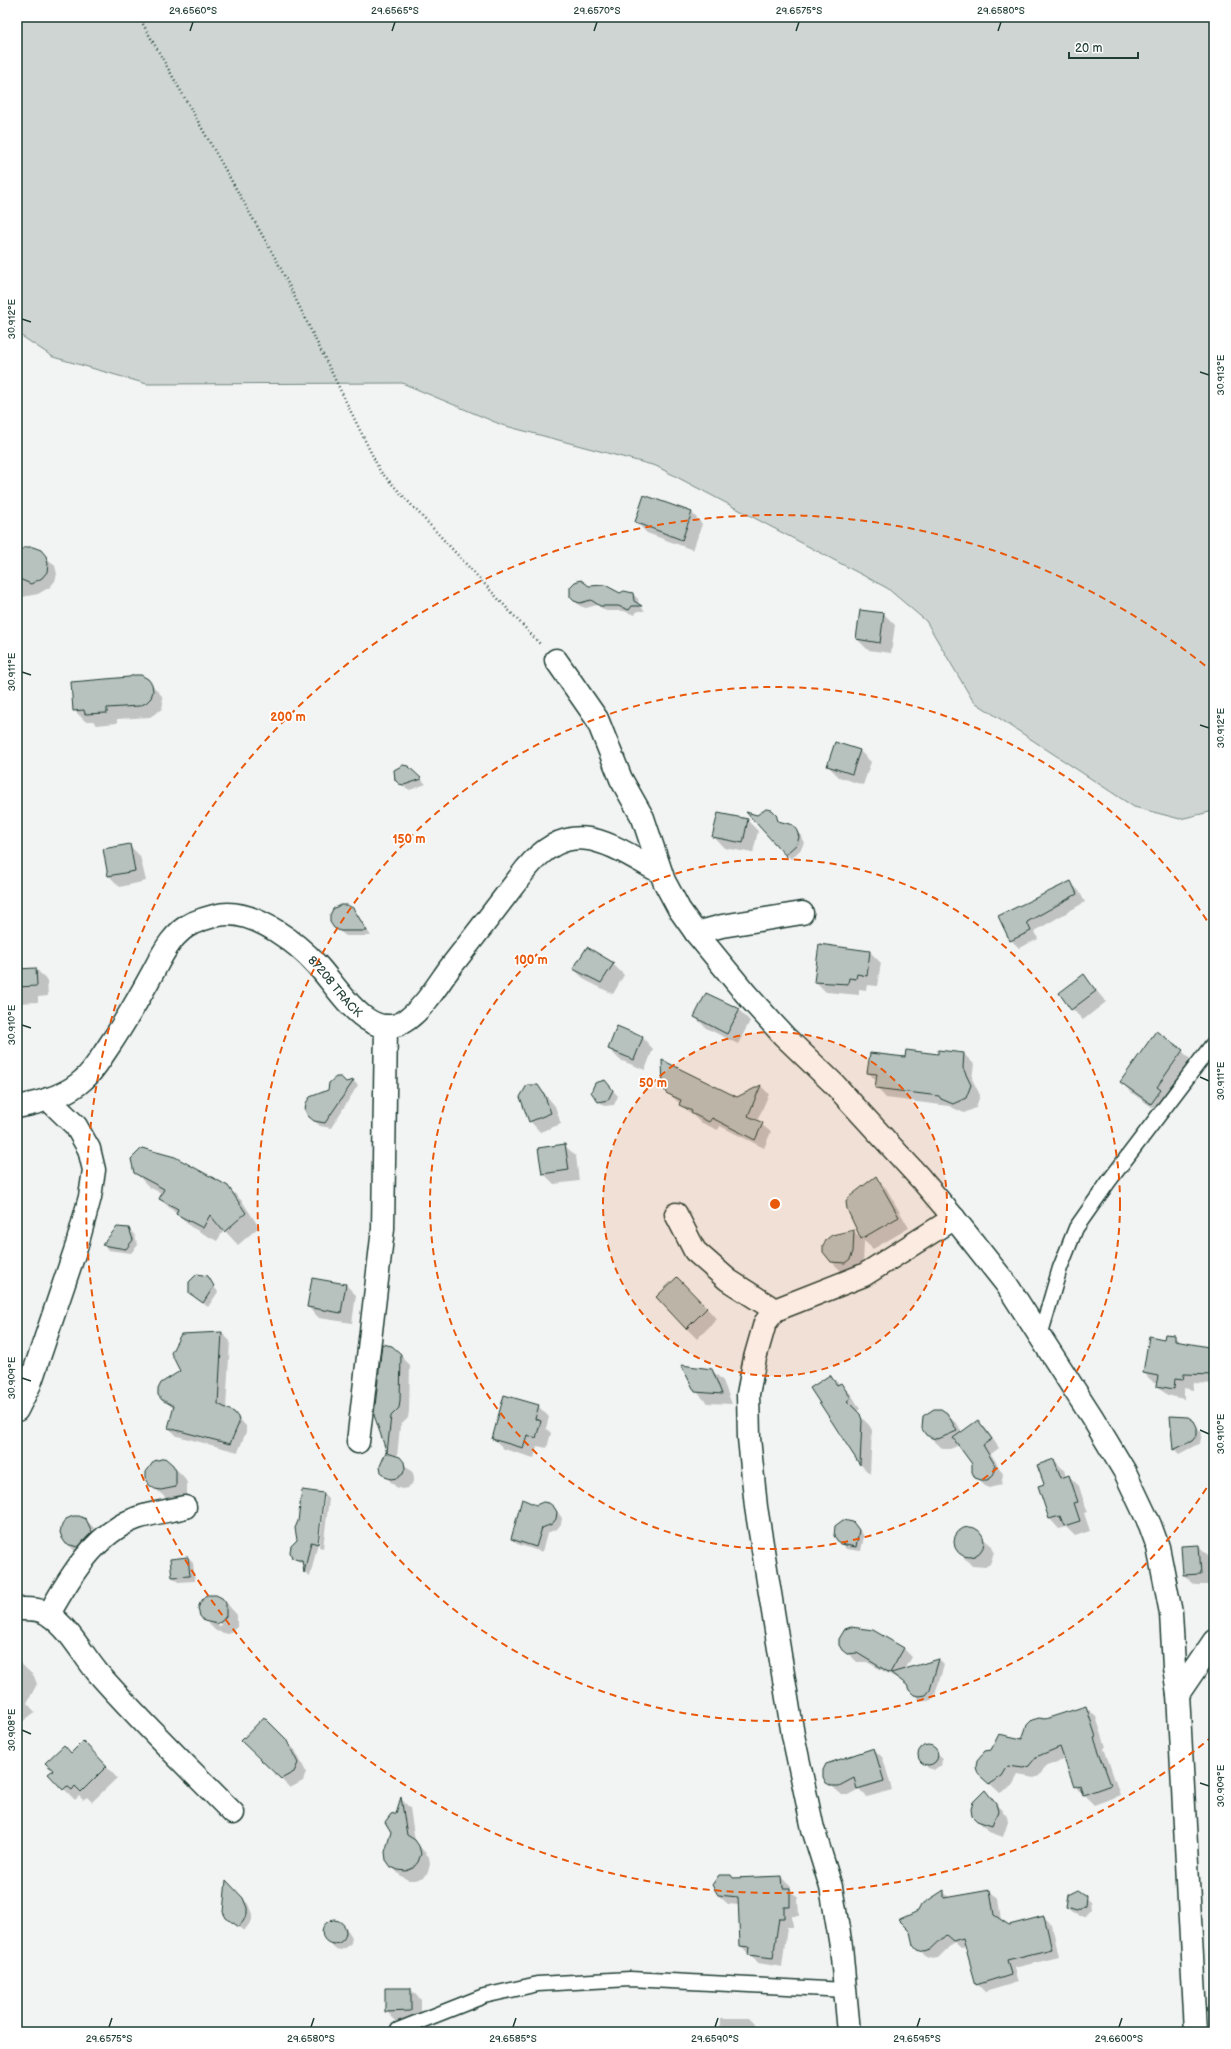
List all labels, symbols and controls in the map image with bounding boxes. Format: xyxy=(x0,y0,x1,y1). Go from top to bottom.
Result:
text: 29.6560°S xyxy=(169,5,217,17)
text: 29.6565°S xyxy=(371,5,419,17)
text: 29.6570°S xyxy=(574,5,620,17)
text: 29.6575°S xyxy=(776,5,822,17)
text: 29.6580°S xyxy=(977,5,1025,17)
scale bar xyxy=(1069,34,1138,60)
text: 20 m xyxy=(1075,41,1102,56)
text: 30.912°E xyxy=(6,298,18,339)
text: 30.913°E xyxy=(1215,354,1227,395)
text: 30.911°E xyxy=(6,652,18,691)
text: 30.912°E xyxy=(1215,707,1227,748)
text: 200 m xyxy=(270,710,306,725)
text: 150 m xyxy=(393,832,425,847)
street label: 87208 TRACK xyxy=(304,953,365,1021)
text: 100 m xyxy=(514,953,548,968)
text: 30.910°E xyxy=(6,1004,18,1045)
text: 30.911°E xyxy=(1215,1061,1227,1100)
text: 50 m xyxy=(639,1076,667,1091)
centre of rings xyxy=(768,1197,782,1211)
text: 30.909°E xyxy=(6,1356,18,1399)
text: 30.910°E xyxy=(1215,1413,1227,1454)
text: 30.908°E xyxy=(6,1708,18,1751)
text: 30.909°E xyxy=(1215,1764,1227,1807)
text: 29.6575°S xyxy=(86,2033,132,2045)
text: 29.6580°S xyxy=(287,2033,335,2045)
text: 29.6585°S xyxy=(489,2033,537,2045)
text: 29.6590°S xyxy=(691,2033,739,2045)
text: 29.6595°S xyxy=(893,2033,941,2045)
text: 29.6600°S xyxy=(1095,2033,1143,2045)

